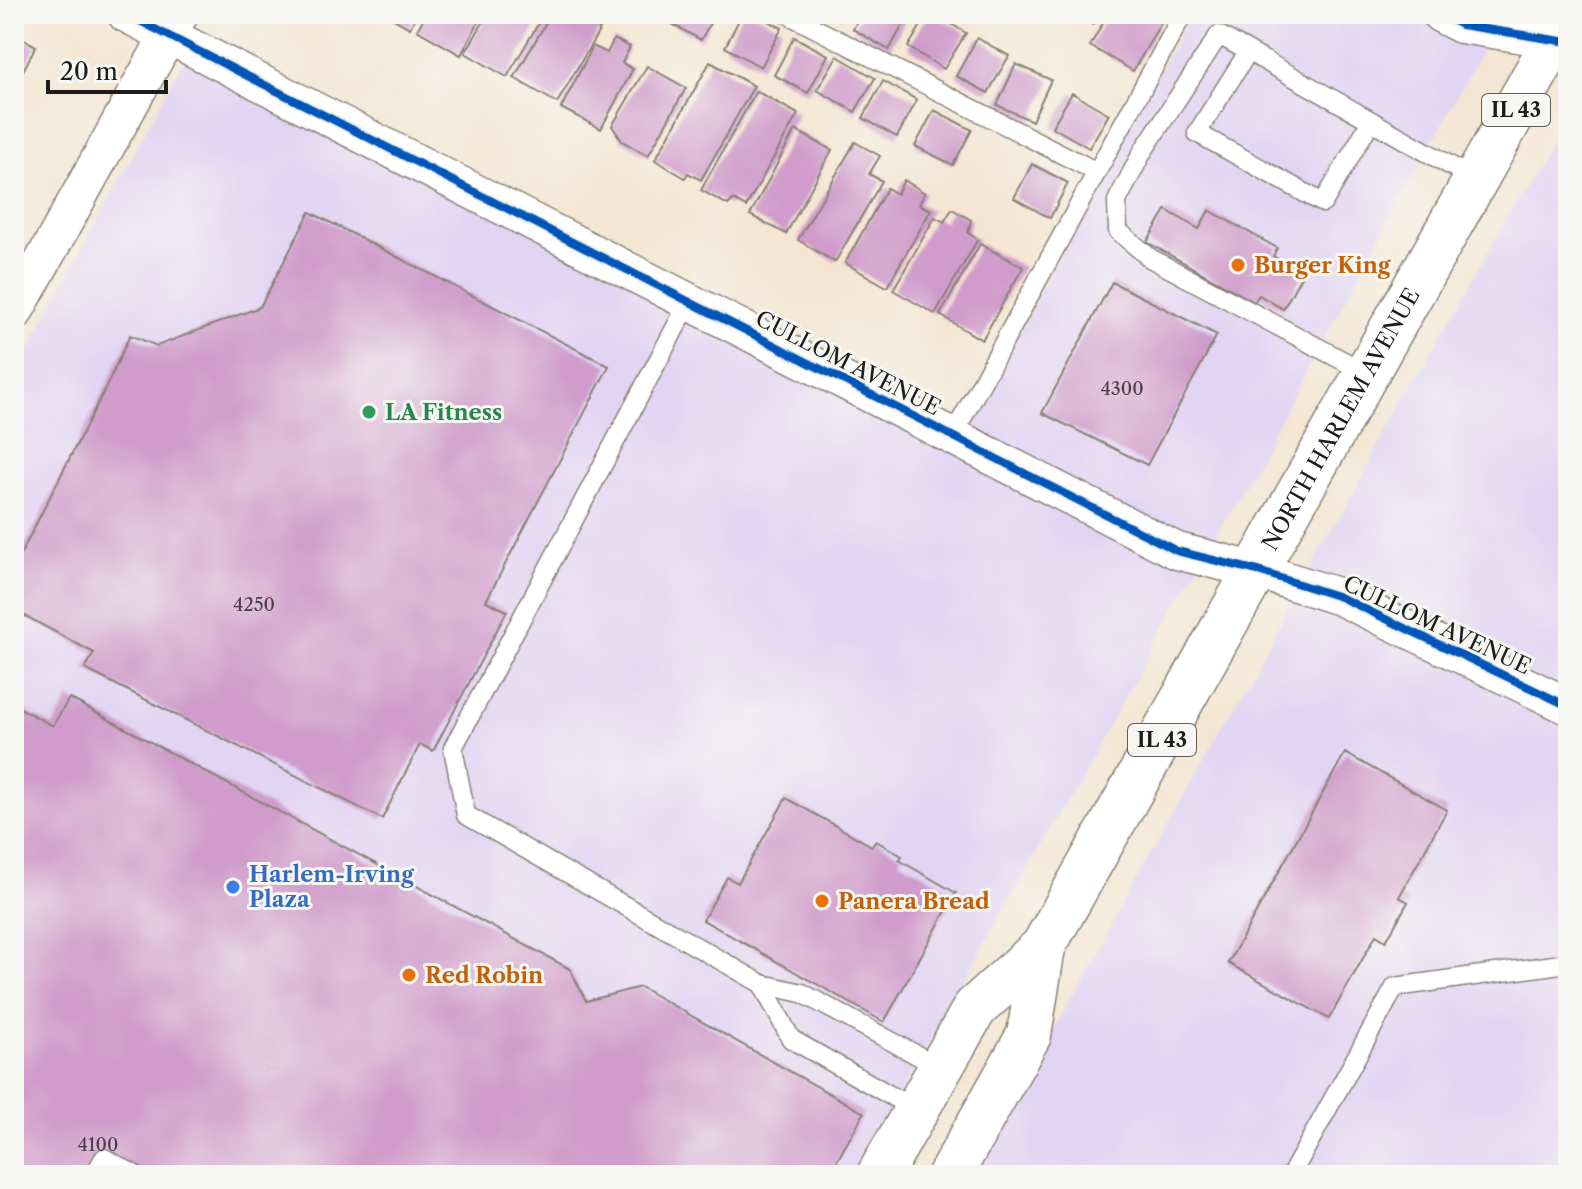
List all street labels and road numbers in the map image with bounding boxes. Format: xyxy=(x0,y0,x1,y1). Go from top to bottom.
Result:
road number: IL 43 xyxy=(1482,94,1550,126)
street label: NORTH HARLEM AVENUE xyxy=(1256,283,1425,555)
street label: CULLOM AVENUE xyxy=(751,305,945,421)
street label: CULLOM AVENUE xyxy=(1339,570,1535,680)
road number: IL 43 xyxy=(1128,724,1196,756)

